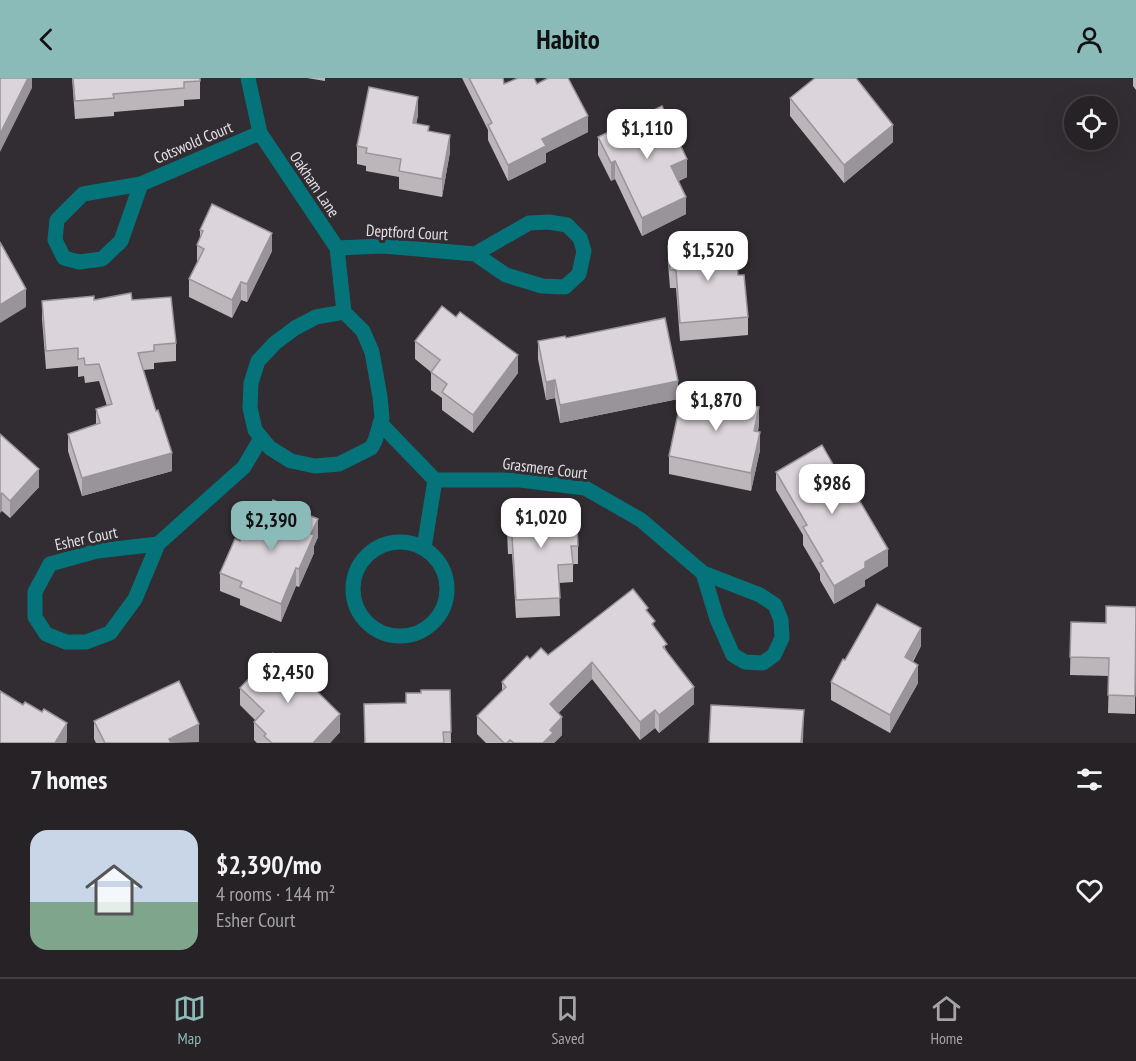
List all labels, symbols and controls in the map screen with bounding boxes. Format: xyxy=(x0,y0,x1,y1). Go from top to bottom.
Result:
text: Habito xyxy=(536,22,600,56)
icon: back xyxy=(30,23,63,56)
icon: person xyxy=(1073,23,1106,56)
map controls xyxy=(1064,96,1118,150)
button: locate xyxy=(1064,96,1118,150)
pin: $1,110 xyxy=(598,109,696,160)
text: $1,110 xyxy=(621,115,673,141)
street label: Cotswold Court xyxy=(151,116,236,168)
street label: Oakham Lane xyxy=(286,147,344,221)
street label: Deptford Court xyxy=(366,220,449,244)
pin: $1,520 xyxy=(659,231,757,282)
text: $1,520 xyxy=(682,237,734,263)
pin: $1,870 xyxy=(667,381,765,432)
text: $1,870 xyxy=(690,387,742,413)
street label: Grasmere Court xyxy=(501,453,589,483)
pin: $986 xyxy=(796,464,868,515)
text: $986 xyxy=(813,470,851,496)
pin: $1,020 xyxy=(492,498,590,549)
pin: $2,390 xyxy=(222,501,320,552)
text: $1,020 xyxy=(515,504,567,530)
text: $2,390 xyxy=(245,507,297,533)
street label: Esher Court xyxy=(53,521,120,554)
pin: $2,450 xyxy=(239,653,337,704)
text: $2,450 xyxy=(262,659,314,685)
text: 7 homes xyxy=(30,763,107,796)
icon: filters xyxy=(1073,763,1106,796)
text: $2,390/mo xyxy=(216,848,322,881)
icon: home xyxy=(78,854,150,926)
icon: heart xyxy=(1073,874,1106,907)
text: 4 rooms · 144 m² xyxy=(216,881,335,907)
text: Esher Court xyxy=(216,907,296,933)
tab: Map xyxy=(173,992,206,1048)
tab: Saved xyxy=(551,992,584,1048)
tab: Home xyxy=(930,992,963,1048)

